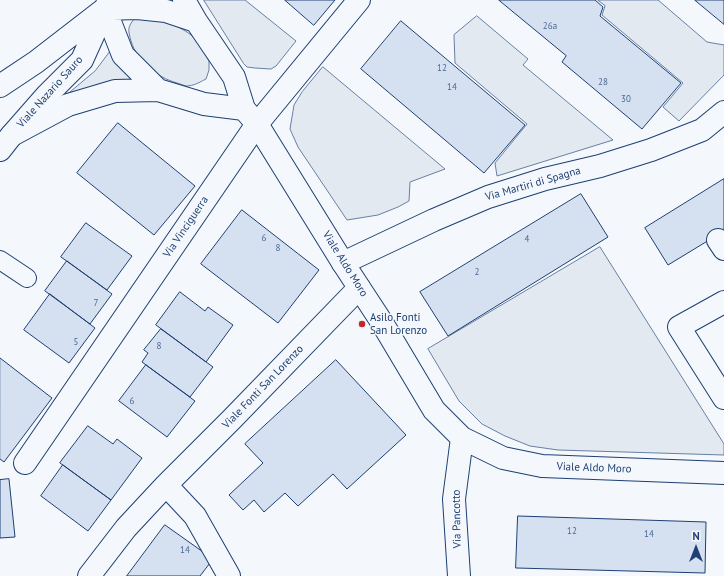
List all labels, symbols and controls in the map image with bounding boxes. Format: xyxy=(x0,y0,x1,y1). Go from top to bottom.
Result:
house number: 26a xyxy=(543,21,557,31)
street label: Viale Nazario Sauro xyxy=(14,53,86,131)
house number: 12 xyxy=(437,63,447,73)
house number: 28 xyxy=(598,77,608,87)
house number: 14 xyxy=(447,82,457,92)
house number: 30 xyxy=(621,94,631,104)
street label: Via Martiri di Spagna xyxy=(484,164,582,204)
street label: Via Vinciguerra xyxy=(161,194,211,260)
street label: Viale Aldo Moro xyxy=(320,229,370,299)
house number: 6 xyxy=(262,233,266,243)
house number: 4 xyxy=(525,234,529,244)
house number: 8 xyxy=(276,243,280,253)
house number: 2 xyxy=(475,267,479,277)
house number: 7 xyxy=(94,298,98,308)
place label: Asilo Fonti San Lorenzo xyxy=(370,311,427,337)
marker: Asilo Fonti San Lorenzo xyxy=(357,319,367,329)
house number: 5 xyxy=(74,337,78,347)
house number: 8 xyxy=(157,341,161,351)
street label: Viale Fonti San Lorenzo xyxy=(220,343,306,431)
house number: 6 xyxy=(130,396,134,406)
street label: Viale Aldo Moro xyxy=(556,460,632,476)
street label: Via Pancotto xyxy=(450,490,464,548)
house number: 12 xyxy=(567,526,577,536)
north arrow xyxy=(676,528,716,568)
house number: 14 xyxy=(644,529,654,539)
text: N xyxy=(692,529,700,543)
house number: 14 xyxy=(180,545,190,555)

